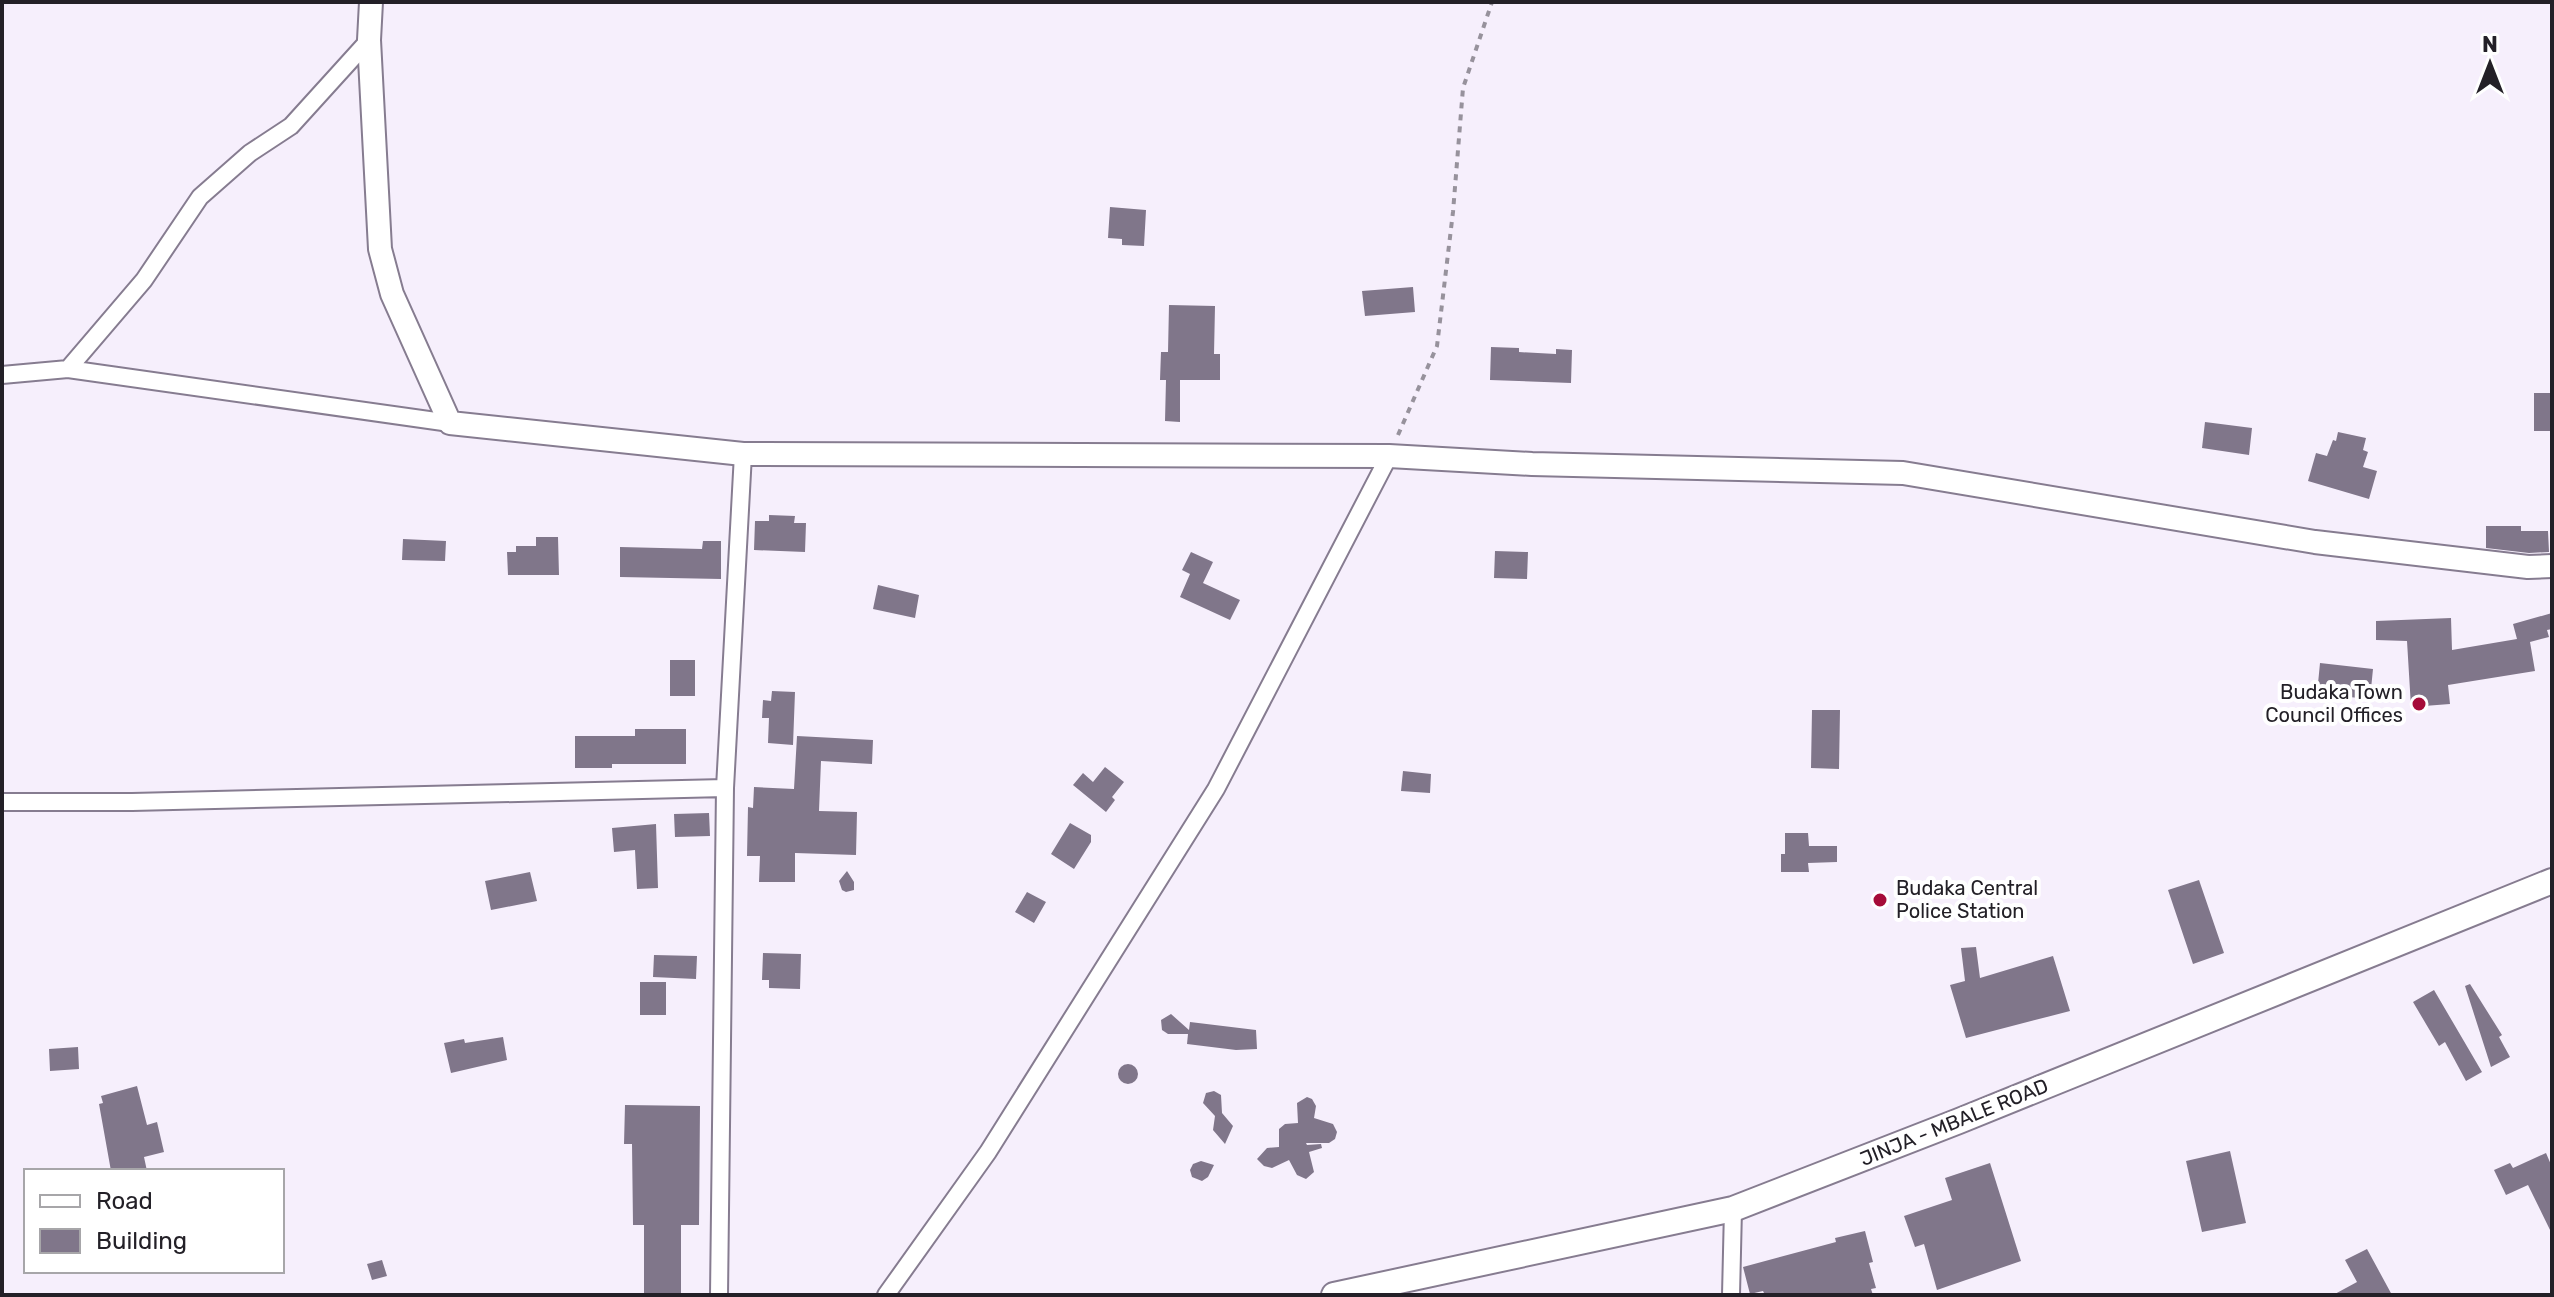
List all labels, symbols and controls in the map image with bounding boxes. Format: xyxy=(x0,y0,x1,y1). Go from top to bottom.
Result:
north arrow xyxy=(2450,24,2530,104)
text: N xyxy=(2482,31,2498,58)
place label: Budaka Town Council Offices xyxy=(2265,680,2403,727)
marker: Budaka Town Council Offices xyxy=(2410,695,2428,713)
place label: Budaka Central Police Station xyxy=(1896,876,2038,923)
marker: Budaka Central Police Station xyxy=(1871,891,1889,909)
street label: JINJA - MBALE ROAD xyxy=(1856,1073,2052,1171)
legend xyxy=(24,1169,284,1273)
text: Road xyxy=(96,1187,153,1215)
text: Building xyxy=(96,1227,187,1255)

